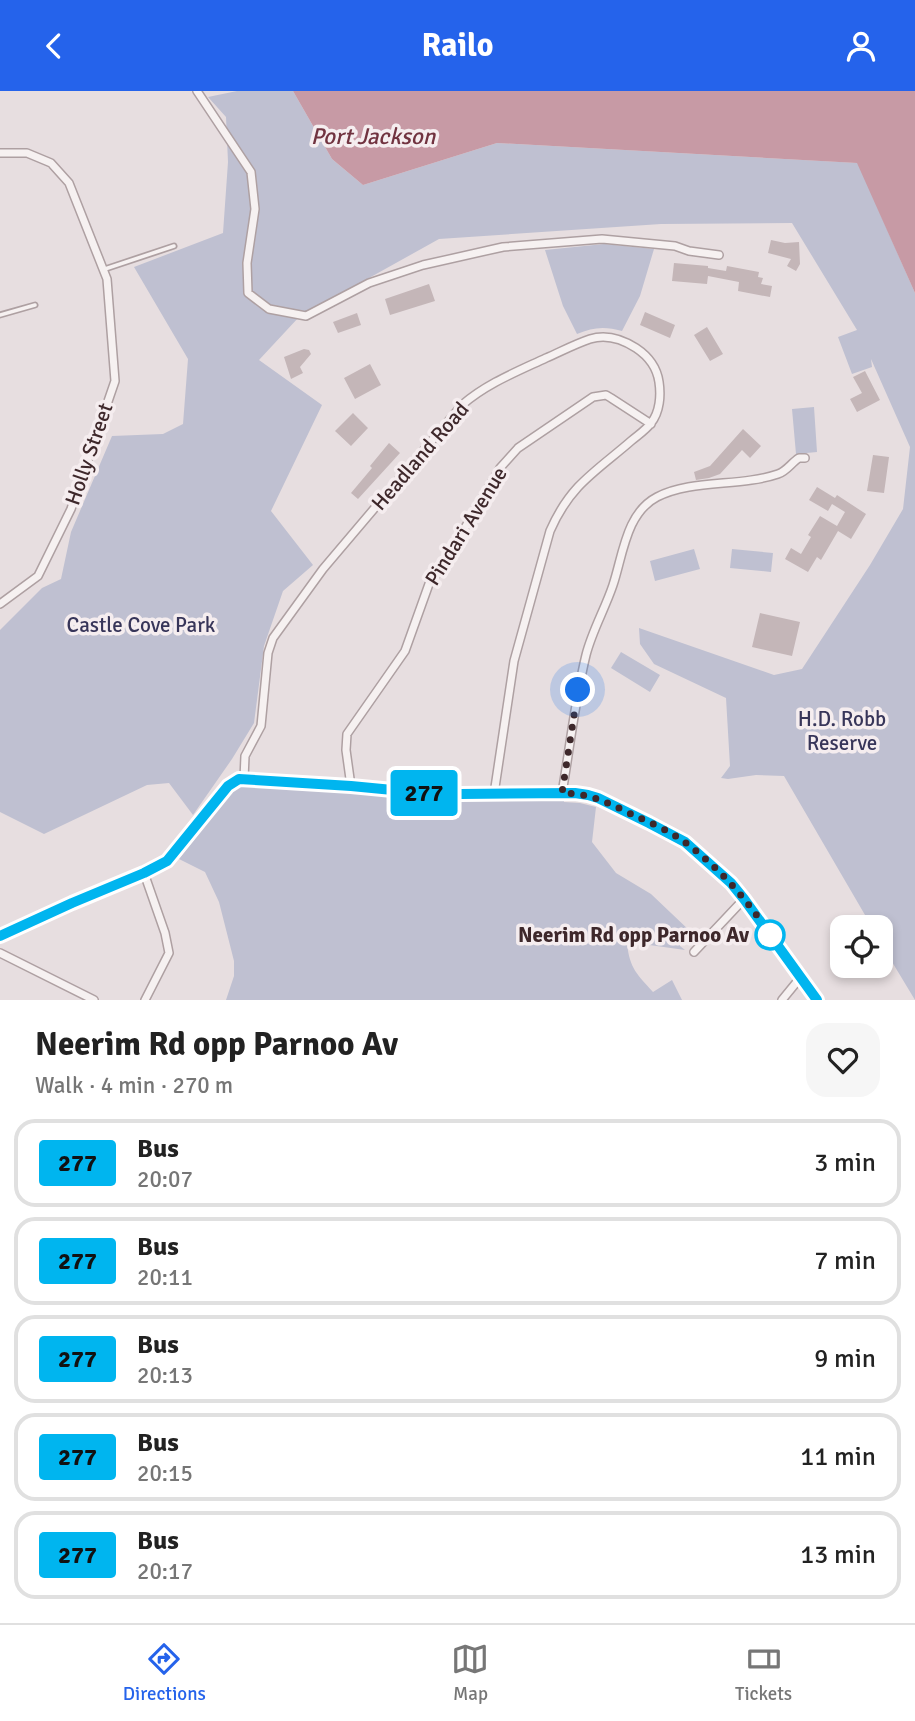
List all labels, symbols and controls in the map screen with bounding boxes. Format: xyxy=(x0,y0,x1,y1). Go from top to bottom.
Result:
text: Railo xyxy=(422,26,493,65)
icon: back xyxy=(35,27,73,65)
icon: person xyxy=(842,27,880,65)
water label: Port Jackson xyxy=(311,122,437,151)
street label: Headland Road xyxy=(366,396,474,516)
street label: Holly Street xyxy=(59,400,119,508)
street label: Pindari Avenue xyxy=(419,462,513,590)
park label: Castle Cove Park xyxy=(67,612,216,638)
your location xyxy=(560,672,595,707)
park label: H.D. Robb Reserve xyxy=(798,706,886,756)
line badge: 277 xyxy=(384,770,464,816)
text: 277 xyxy=(405,778,443,808)
map controls xyxy=(830,915,893,978)
button: locate xyxy=(830,915,893,978)
marker: Neerim Rd opp Parnoo Av xyxy=(755,920,785,950)
place label: Neerim Rd opp Parnoo Av xyxy=(518,922,750,948)
button: heart xyxy=(806,1023,880,1097)
text: Neerim Rd opp Parnoo Av xyxy=(35,1024,398,1065)
text: Walk · 4 min · 270 m xyxy=(35,1071,233,1100)
text: Bus xyxy=(137,1133,179,1165)
text: 3 min xyxy=(814,1147,876,1179)
text: 277 xyxy=(58,1148,97,1178)
text: 20:07 xyxy=(137,1165,193,1194)
text: Bus xyxy=(137,1231,179,1263)
text: 7 min xyxy=(814,1245,876,1277)
text: 277 xyxy=(58,1246,97,1276)
text: 20:11 xyxy=(137,1263,193,1292)
text: Bus xyxy=(137,1329,179,1361)
text: 9 min xyxy=(814,1343,876,1375)
text: 277 xyxy=(58,1344,97,1374)
text: 20:13 xyxy=(137,1361,193,1390)
text: Bus xyxy=(137,1427,179,1459)
text: 11 min xyxy=(800,1441,876,1473)
text: 277 xyxy=(58,1442,97,1472)
text: 20:15 xyxy=(137,1459,193,1488)
text: Bus xyxy=(137,1525,179,1557)
text: 13 min xyxy=(800,1539,876,1571)
text: 277 xyxy=(58,1540,97,1570)
text: 20:17 xyxy=(137,1557,193,1586)
tab: Directions xyxy=(123,1640,206,1706)
tab: Map xyxy=(451,1640,489,1706)
tab: Tickets xyxy=(735,1640,792,1706)

